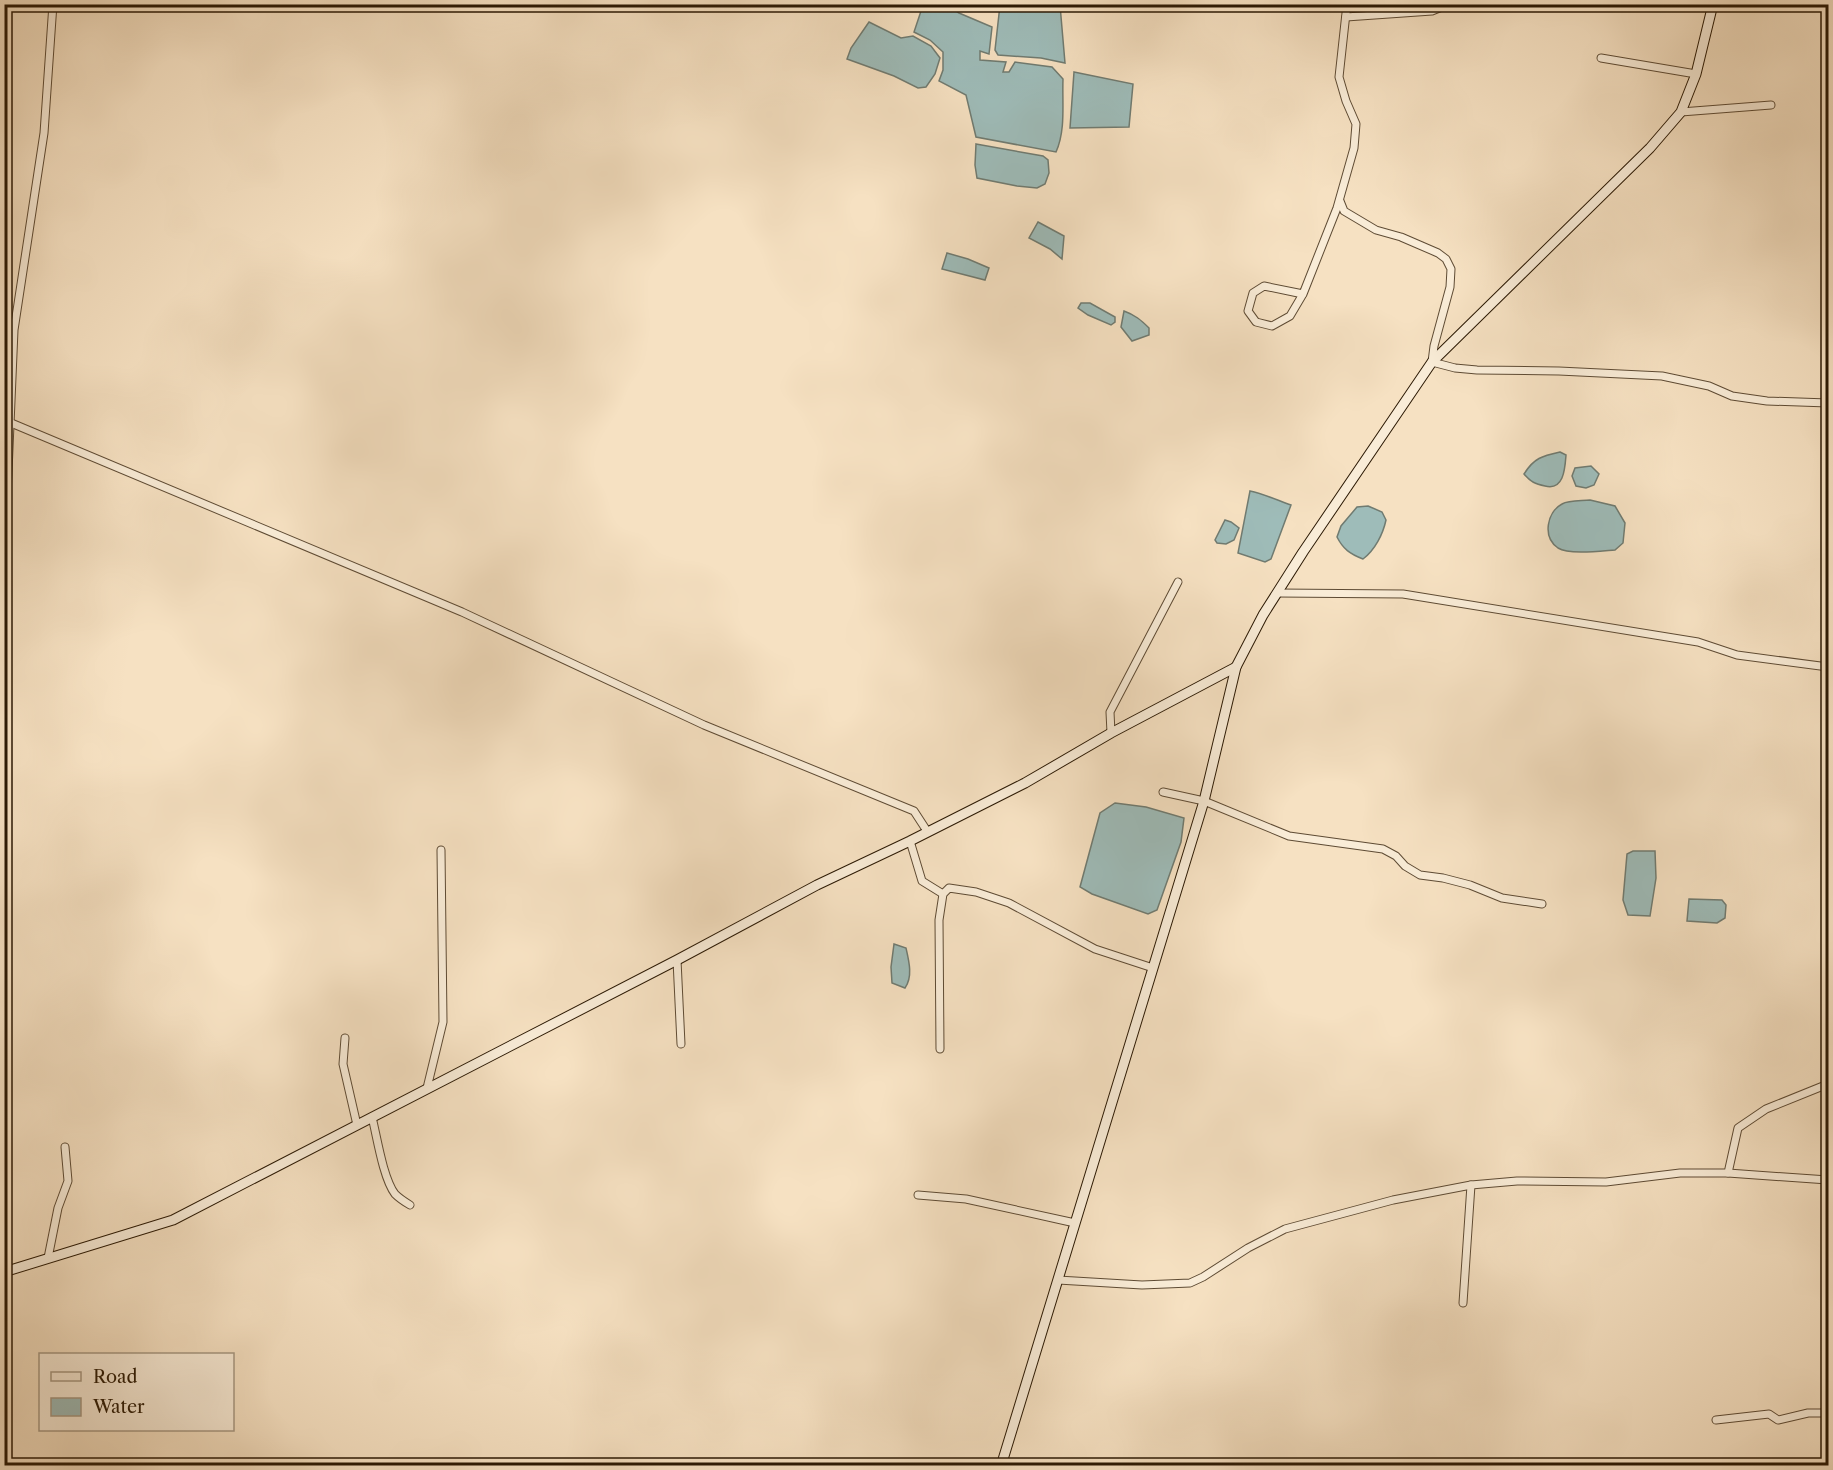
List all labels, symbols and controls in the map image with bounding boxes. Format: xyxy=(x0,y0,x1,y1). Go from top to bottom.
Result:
legend xyxy=(39,1353,234,1431)
text: Road xyxy=(93,1366,138,1388)
text: Water xyxy=(92,1396,145,1418)

